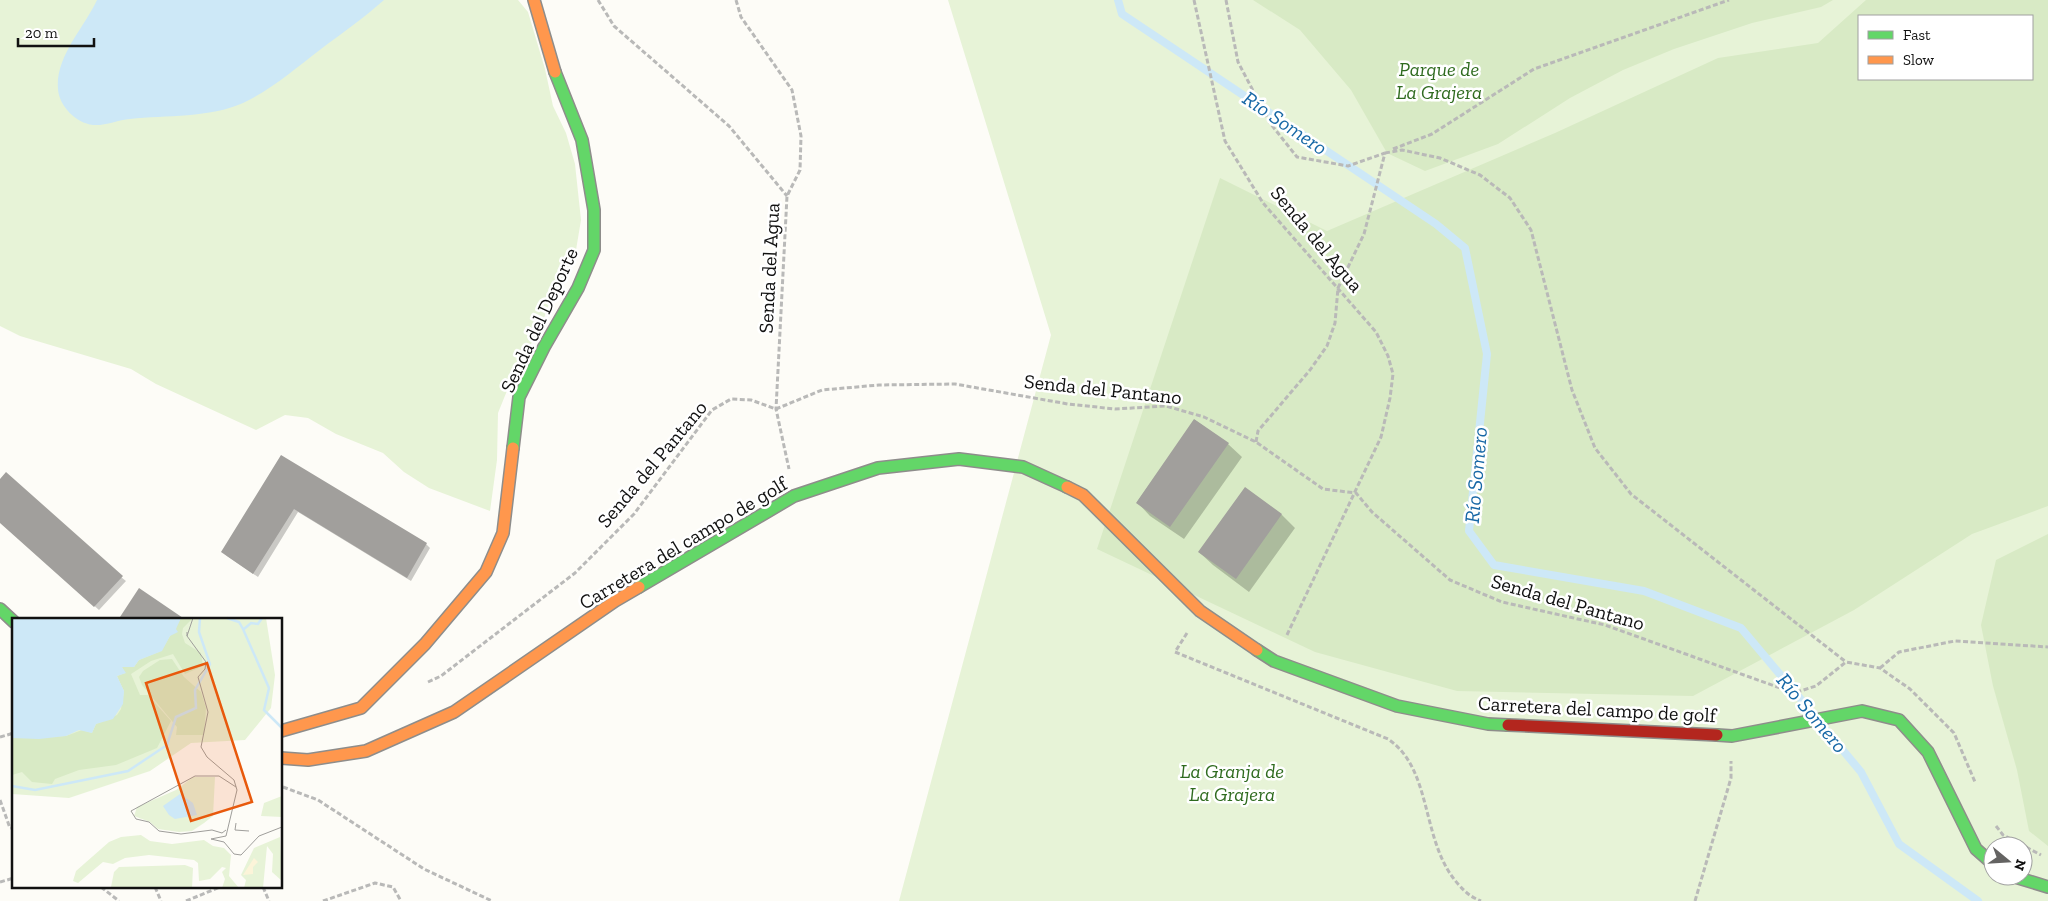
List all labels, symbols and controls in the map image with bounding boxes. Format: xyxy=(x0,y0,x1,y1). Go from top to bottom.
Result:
scale bar xyxy=(18,15,94,47)
legend xyxy=(1858,15,2033,80)
text: 20 m xyxy=(25,24,58,42)
text: Fast xyxy=(1903,26,1931,44)
text: Slow xyxy=(1903,51,1935,69)
park label: Parque de La Grajera xyxy=(1396,57,1482,104)
water label: Río Somero xyxy=(1238,85,1332,160)
street label: Senda del Agua xyxy=(1266,181,1368,297)
street label: Senda del Agua xyxy=(754,202,784,334)
street label: Senda del Deporte xyxy=(495,244,583,396)
street label: Senda del Pantano xyxy=(1023,369,1183,409)
street label: Senda del Pantano xyxy=(592,396,712,532)
water label: Río Somero xyxy=(1459,426,1492,524)
street label: Carretera del campo de golf xyxy=(575,471,793,615)
street label: Senda del Pantano xyxy=(1489,569,1647,635)
inset map xyxy=(12,618,282,888)
water label: Río Somero xyxy=(1772,668,1853,758)
street label: Carretera del campo de golf xyxy=(1477,691,1718,727)
park label: La Granja de La Grajera xyxy=(1180,759,1284,806)
north arrow xyxy=(1983,836,2033,886)
text: N xyxy=(2010,857,2030,873)

